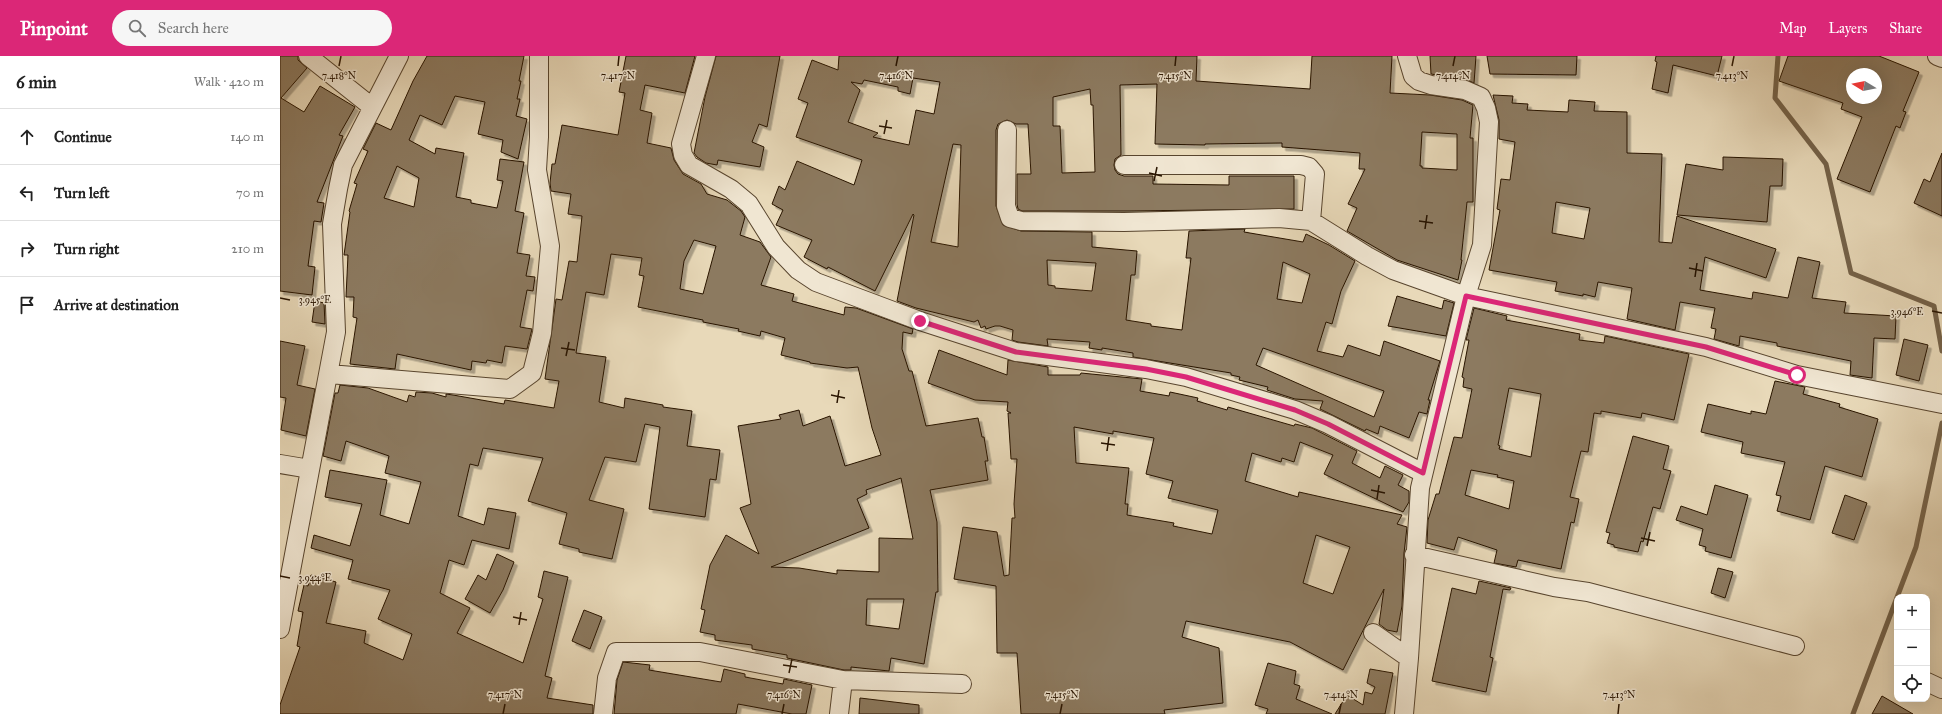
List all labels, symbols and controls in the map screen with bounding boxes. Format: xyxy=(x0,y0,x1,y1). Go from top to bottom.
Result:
search box xyxy=(112,10,392,46)
text: Pinpoint xyxy=(20,17,88,40)
icon: search xyxy=(126,17,148,39)
text: Search here xyxy=(158,19,229,37)
text: Map xyxy=(1779,20,1807,37)
text: Layers xyxy=(1829,20,1867,37)
text: Share xyxy=(1889,20,1922,37)
north arrow xyxy=(1846,68,1882,104)
text: 7.418°N xyxy=(322,70,357,82)
text: 7.417°N xyxy=(601,70,636,82)
text: 7.416°N xyxy=(879,70,914,82)
text: 7.415°N xyxy=(1158,70,1192,82)
text: 7.414°N xyxy=(1436,70,1471,82)
text: 7.413°N xyxy=(1715,70,1749,82)
text: 6 min xyxy=(16,72,57,93)
text: Walk · 420 m xyxy=(194,74,264,90)
icon: ahead xyxy=(16,126,38,148)
text: Continue xyxy=(54,128,112,146)
text: 140 m xyxy=(230,129,264,145)
icon: left xyxy=(16,182,38,204)
text: Turn left xyxy=(54,184,110,202)
text: 70 m xyxy=(236,185,264,201)
icon: right xyxy=(16,238,38,260)
text: Turn right xyxy=(54,240,119,258)
text: 210 m xyxy=(231,241,264,257)
icon: arrive xyxy=(16,294,38,316)
text: 3.945°E xyxy=(299,294,331,306)
text: Arrive at destination xyxy=(54,296,179,314)
text: 3.946°E xyxy=(1891,306,1923,318)
route end xyxy=(911,312,929,330)
route start xyxy=(1788,366,1806,384)
text: 3.944°E xyxy=(298,572,332,584)
map controls xyxy=(1894,594,1930,702)
button: + xyxy=(1894,594,1930,630)
button: − xyxy=(1894,630,1930,666)
button: locate xyxy=(1894,666,1930,702)
text: 7.417°N xyxy=(488,689,523,701)
text: 7.416°N xyxy=(767,689,802,701)
text: 7.415°N xyxy=(1045,689,1079,701)
text: 7.414°N xyxy=(1324,689,1359,701)
text: 7.413°N xyxy=(1602,689,1636,701)

